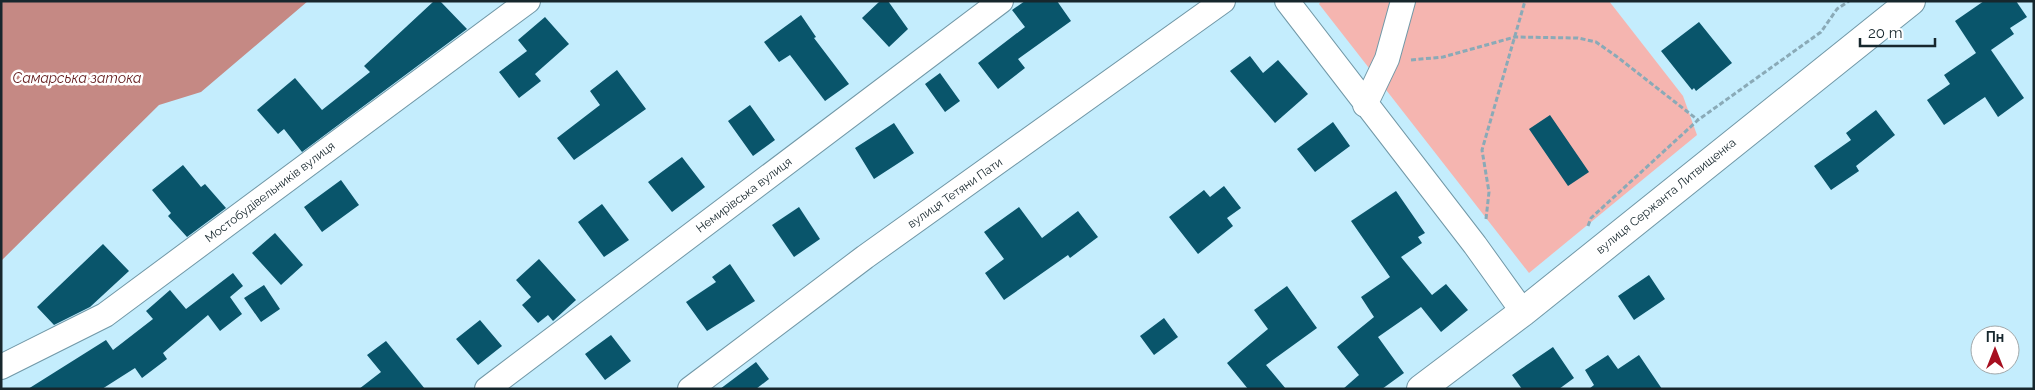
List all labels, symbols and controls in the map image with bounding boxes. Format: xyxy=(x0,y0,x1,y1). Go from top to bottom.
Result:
scale bar xyxy=(1860,15,1935,47)
text: 20 m xyxy=(1868,24,1903,42)
water label: Самарська затока xyxy=(13,70,141,86)
street label: вулиця Сержанта Литвищенка xyxy=(1593,135,1739,257)
street label: Мостобудівельників вулиця xyxy=(202,139,338,245)
street label: Немирівська вулиця xyxy=(693,154,795,236)
street label: вулиця Тетяни Пати xyxy=(905,155,1005,231)
north arrow xyxy=(1970,325,2020,375)
text: Пн xyxy=(1986,329,2004,345)

